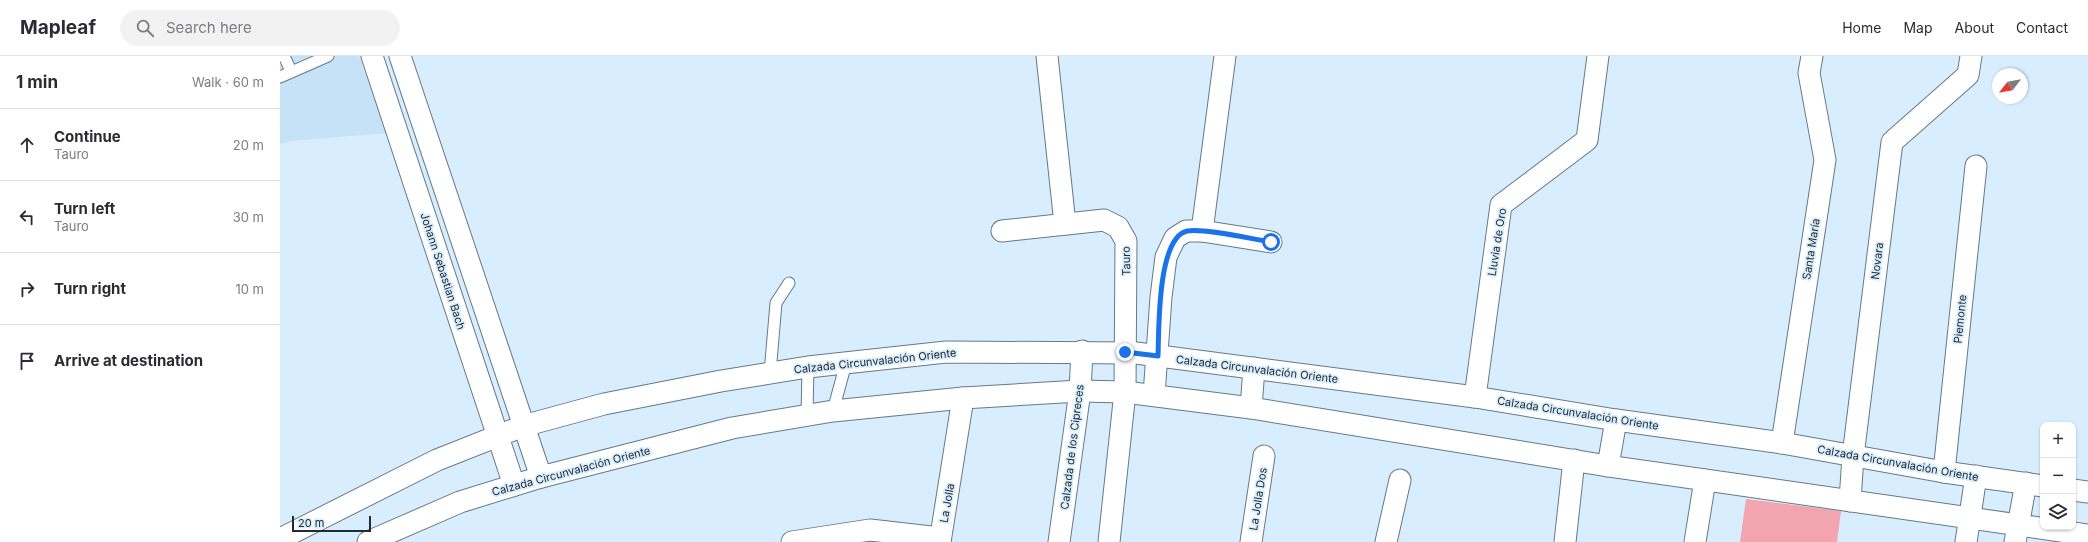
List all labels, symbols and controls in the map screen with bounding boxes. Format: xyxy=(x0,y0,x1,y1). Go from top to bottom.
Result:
search box xyxy=(120,10,400,46)
text: Mapleaf xyxy=(20,16,96,39)
icon: search xyxy=(134,17,156,39)
text: Search here xyxy=(166,18,252,37)
text: Home xyxy=(1842,19,1881,36)
text: Map xyxy=(1903,19,1933,36)
text: About xyxy=(1955,19,1994,36)
text: Contact xyxy=(2016,19,2068,36)
north arrow xyxy=(1992,68,2028,104)
text: 1 min xyxy=(16,72,58,92)
text: Walk · 60 m xyxy=(192,74,264,90)
text: Continue xyxy=(54,127,121,146)
icon: ahead xyxy=(16,134,38,156)
text: 20 m xyxy=(233,137,264,153)
text: Tauro xyxy=(54,146,89,162)
text: Turn left xyxy=(54,199,115,218)
icon: left xyxy=(16,206,38,228)
street label: Lluvia de Oro xyxy=(1485,207,1509,277)
text: 30 m xyxy=(233,209,264,225)
street label: Johann Sebastian Bach xyxy=(417,211,469,331)
street label: Santa María xyxy=(1799,217,1823,281)
text: Tauro xyxy=(54,218,89,234)
route start xyxy=(1262,233,1280,251)
street label: Novara xyxy=(1868,242,1886,280)
street label: Tauro xyxy=(1119,246,1133,276)
icon: right xyxy=(16,278,38,300)
text: Turn right xyxy=(54,279,126,298)
text: 10 m xyxy=(235,281,264,297)
street label: Piemonte xyxy=(1950,294,1970,344)
route end xyxy=(1116,343,1134,361)
street label: Calzada Circunvalación Oriente xyxy=(793,345,957,377)
icon: arrive xyxy=(16,350,38,372)
text: Arrive at destination xyxy=(54,351,203,370)
street label: Calzada Circunvalación Oriente xyxy=(1175,352,1339,386)
street label: Calzada de los Cipreces xyxy=(1057,384,1087,510)
street label: Calzada Circunvalación Oriente xyxy=(1496,393,1660,433)
map controls xyxy=(2040,422,2076,530)
button: + xyxy=(2040,422,2076,458)
street label: Calzada Circunvalación Oriente xyxy=(1816,442,1980,484)
street label: Calzada Circunvalación Oriente xyxy=(490,443,652,499)
button: − xyxy=(2040,458,2076,494)
street label: La Jolla Dos xyxy=(1246,466,1270,531)
street label: La Jolla xyxy=(937,482,957,524)
button: layers xyxy=(2040,494,2076,530)
scale bar xyxy=(292,514,371,533)
text: 20 m xyxy=(298,516,324,530)

